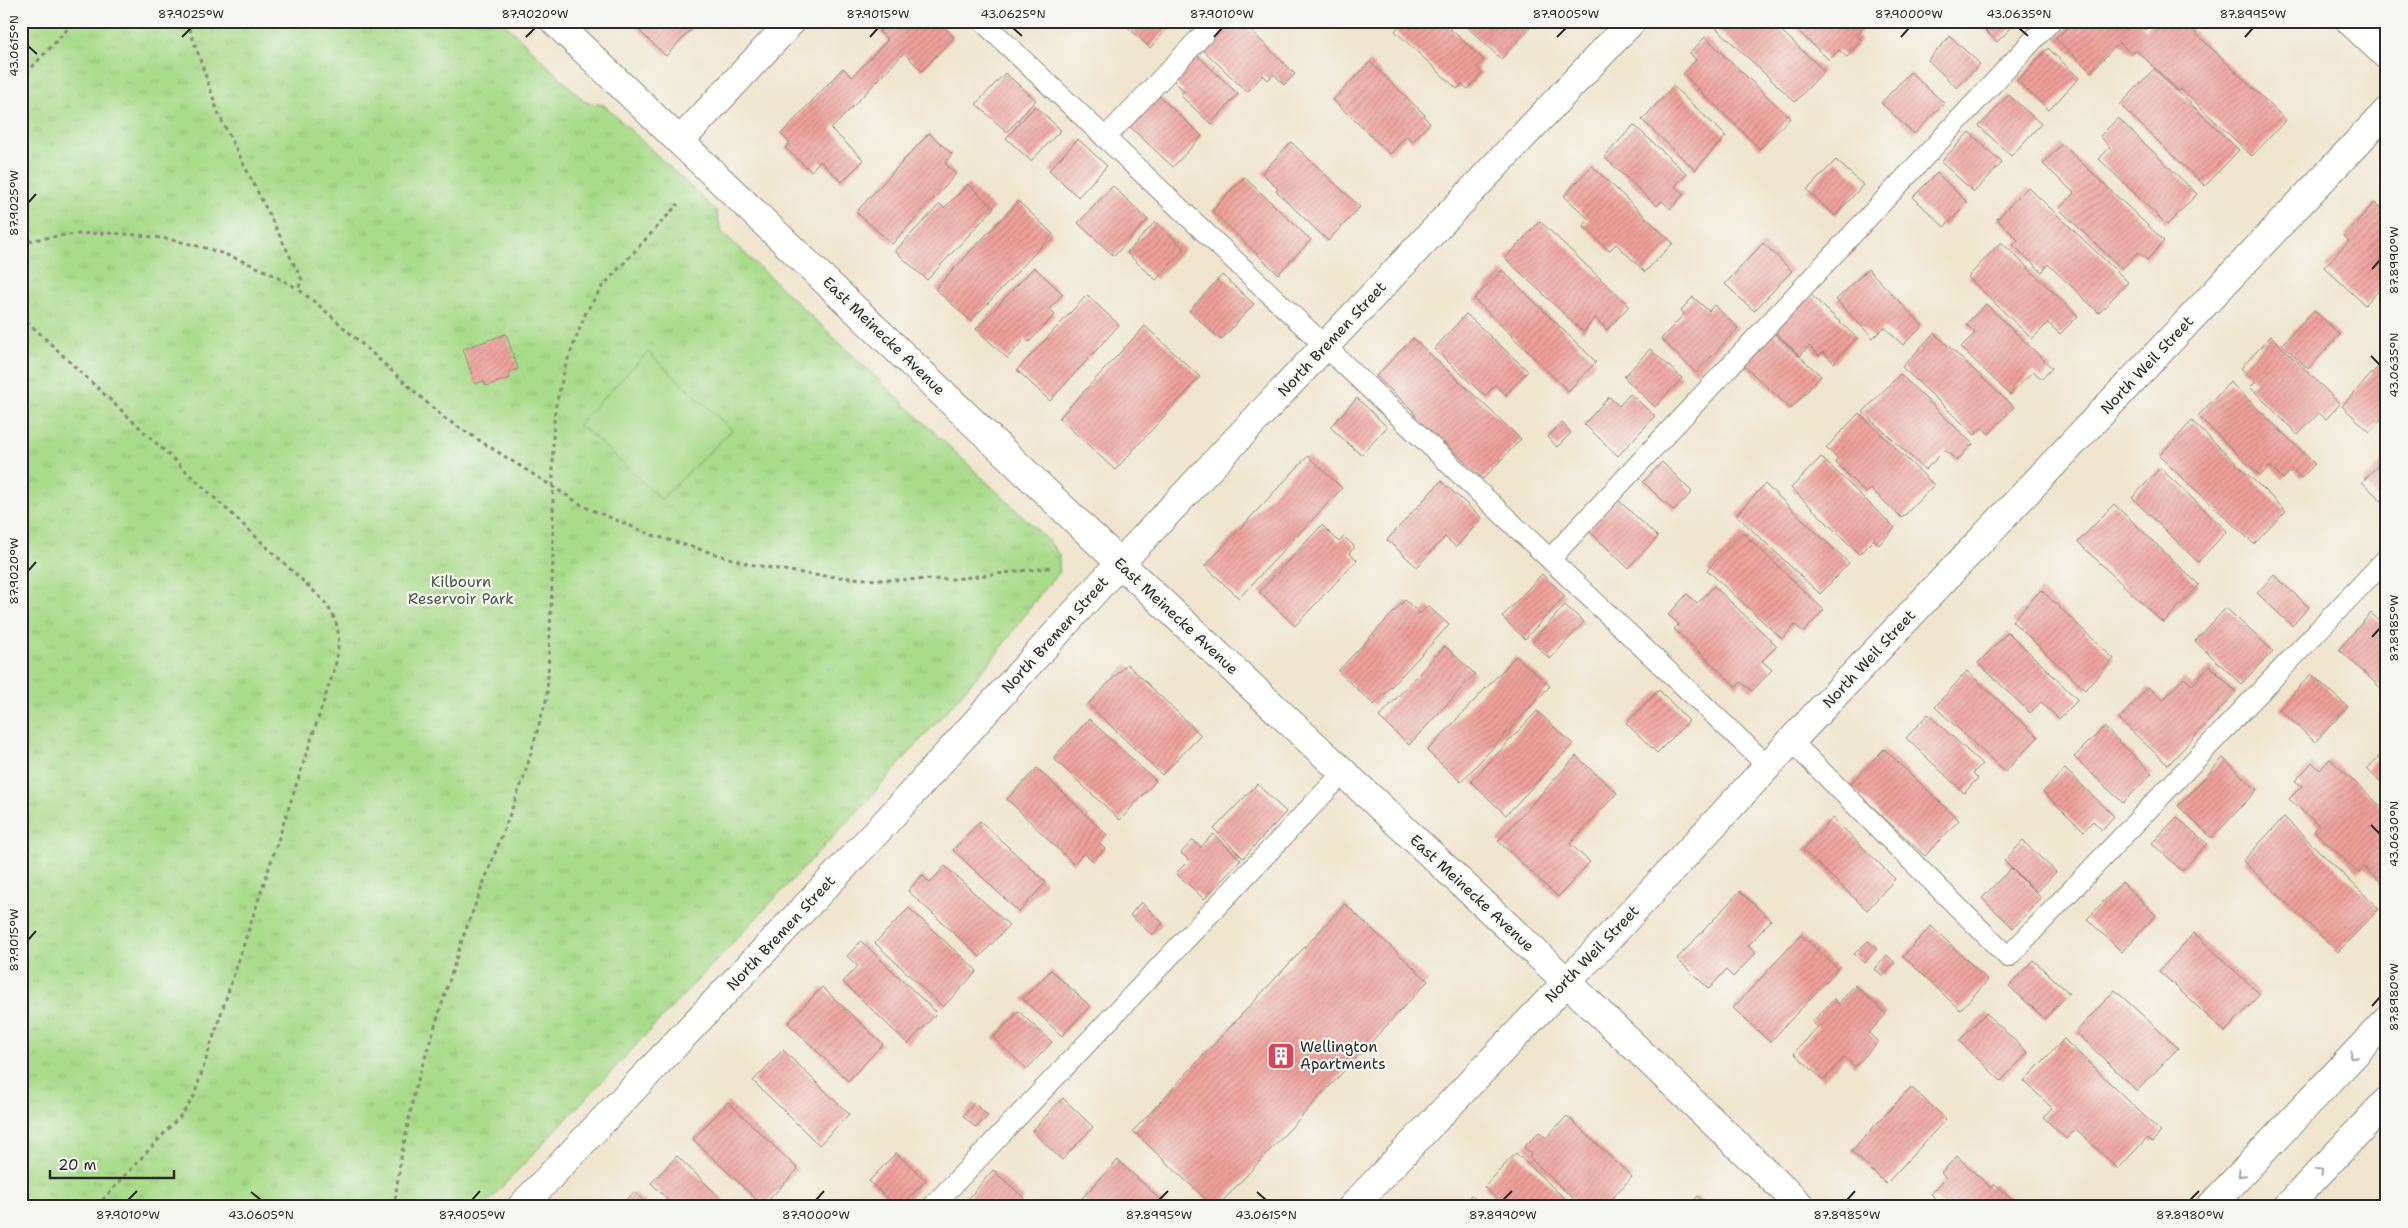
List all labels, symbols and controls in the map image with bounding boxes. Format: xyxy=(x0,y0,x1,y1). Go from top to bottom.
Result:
text: 87.9025°W xyxy=(158,6,224,22)
text: 87.9020°W xyxy=(502,6,568,22)
text: 87.9015°W xyxy=(846,6,910,22)
text: 43.0625°N xyxy=(980,6,1046,22)
text: 87.9010°W xyxy=(1190,6,1254,22)
text: 87.9005°W xyxy=(1533,6,1599,22)
text: 87.9000°W xyxy=(1875,6,1943,22)
text: 43.0635°N xyxy=(1987,6,2051,22)
text: 87.8995°W xyxy=(2220,6,2286,22)
text: 43.0615°N xyxy=(6,15,22,77)
text: 87.9025°W xyxy=(6,170,22,236)
text: 87.8990°W xyxy=(2386,226,2402,294)
street label: East Meinecke Avenue xyxy=(818,272,950,400)
street label: North Bremen Street xyxy=(1273,277,1391,401)
street label: North Weil Street xyxy=(2096,312,2198,418)
text: 43.0635°N xyxy=(2386,333,2402,397)
text: 87.9020°W xyxy=(6,538,22,604)
street label: East Meinecke Avenue xyxy=(1110,553,1242,679)
park label: Kilbourn Reservoir Park xyxy=(408,572,514,609)
street label: North Bremen Street xyxy=(997,572,1113,698)
text: 87.8985°W xyxy=(2386,595,2402,661)
street label: North Weil Street xyxy=(1818,606,1920,712)
text: 43.0630°N xyxy=(2386,801,2402,867)
street label: East Meinecke Avenue xyxy=(1406,830,1538,956)
street label: North Bremen Street xyxy=(722,871,840,995)
street label: North Weil Street xyxy=(1540,901,1644,1007)
text: 87.9015°W xyxy=(6,908,22,972)
text: 87.8980°W xyxy=(2386,963,2402,1031)
place label: Wellington Apartments xyxy=(1300,1037,1386,1074)
building icon: Wellington Apartments xyxy=(1266,1041,1296,1071)
one-way arrow xyxy=(2350,1050,2359,1059)
scale bar xyxy=(50,1148,174,1180)
text: 20 m xyxy=(58,1155,97,1175)
one-way arrow xyxy=(2238,1168,2247,1177)
one-way arrow xyxy=(2314,1168,2323,1177)
text: 87.9010°W xyxy=(96,1207,160,1223)
text: 43.0605°N xyxy=(228,1207,294,1223)
text: 87.9005°W xyxy=(439,1207,505,1223)
text: 87.9000°W xyxy=(782,1207,850,1223)
text: 87.8995°W xyxy=(1126,1207,1192,1223)
text: 43.0615°N xyxy=(1235,1207,1297,1223)
text: 87.8990°W xyxy=(1469,1207,1537,1223)
text: 87.8985°W xyxy=(1814,1207,1880,1223)
text: 87.8980°W xyxy=(2156,1207,2224,1223)

